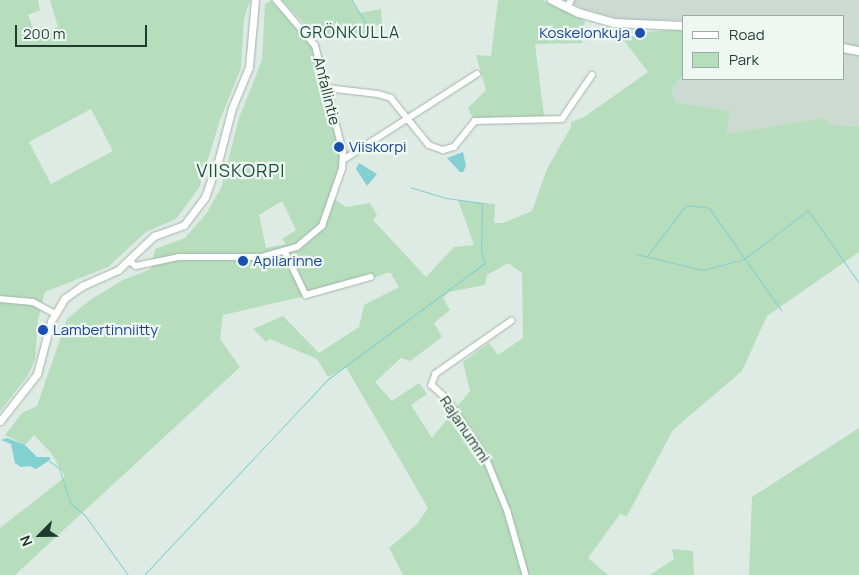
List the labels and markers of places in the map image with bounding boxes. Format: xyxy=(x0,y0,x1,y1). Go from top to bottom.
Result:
place label: Koskelonkuja xyxy=(539,24,630,42)
marker: Koskelonkuja xyxy=(634,27,646,39)
place label: Viiskorpi xyxy=(349,138,407,156)
marker: Viiskorpi xyxy=(333,141,345,153)
place label: Apilarinne xyxy=(253,252,322,270)
marker: Apilarinne xyxy=(237,255,249,267)
place label: Lambertinniitty xyxy=(53,321,158,339)
marker: Lambertinniitty xyxy=(37,324,49,336)

